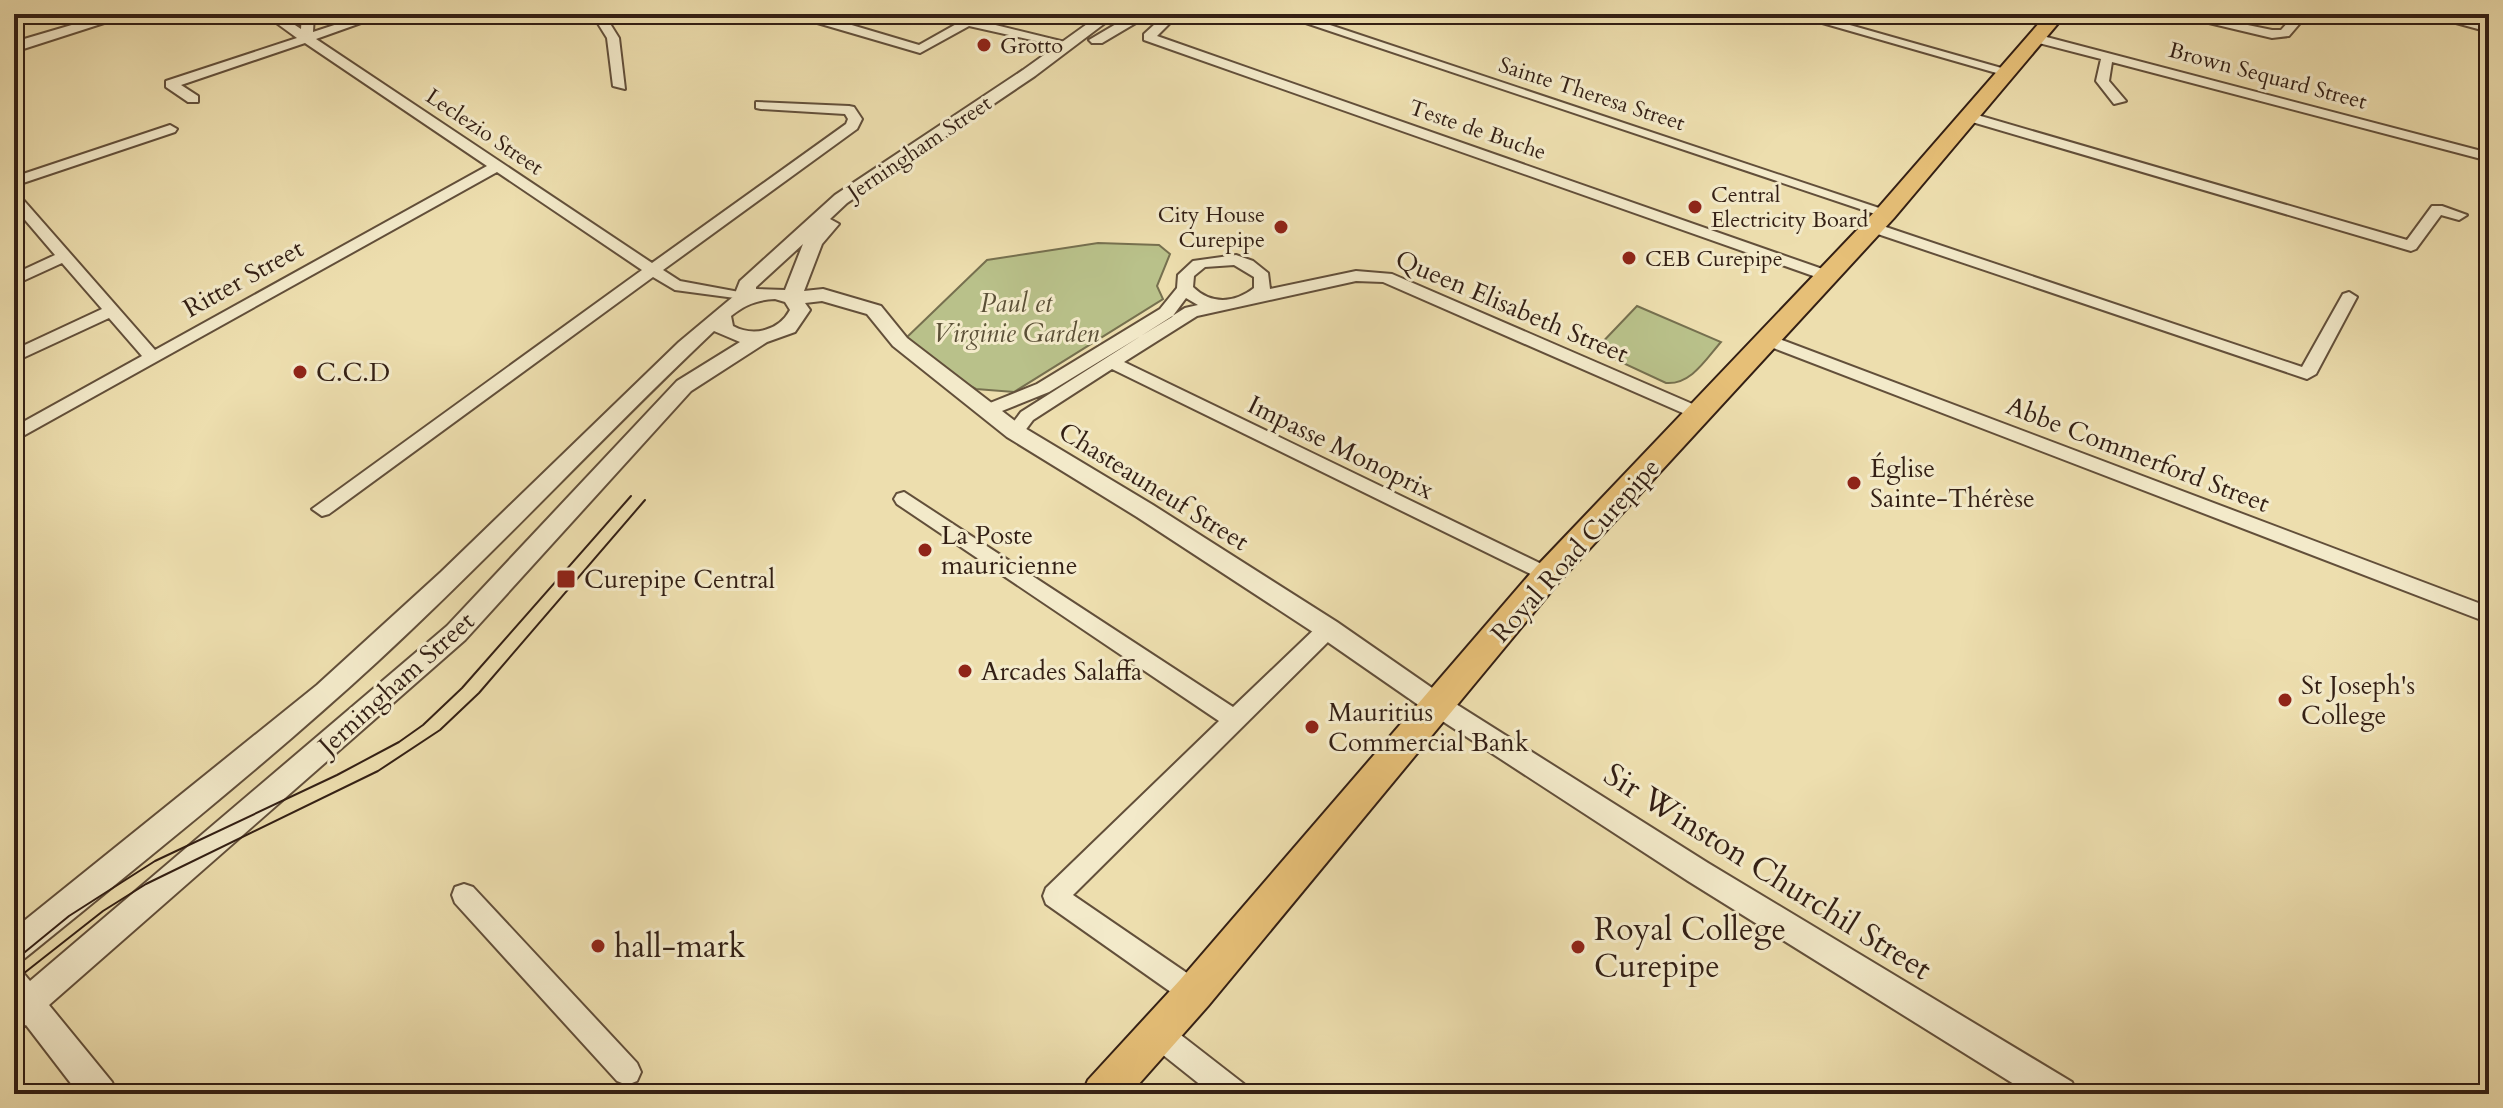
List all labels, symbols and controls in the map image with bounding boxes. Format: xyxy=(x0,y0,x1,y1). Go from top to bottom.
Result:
place label: Grotto xyxy=(1000,31,1063,61)
street label: Brown Sequard Street xyxy=(2165,35,2370,117)
marker: Grotto xyxy=(975,36,993,54)
street label: Sainte Theresa Street xyxy=(1495,50,1689,138)
street label: Leclezio Street xyxy=(420,81,549,182)
street label: Jerningham Street xyxy=(839,88,998,209)
street label: Teste de Buche xyxy=(1405,92,1550,167)
place label: Central Electricity Board xyxy=(1711,180,1868,235)
marker: Central Electricity Board xyxy=(1686,198,1704,216)
place label: City House Curepipe xyxy=(1158,200,1265,255)
marker: City House Curepipe xyxy=(1272,218,1290,236)
street label: Ritter Street xyxy=(177,231,310,326)
street label: Queen Elisabeth Street xyxy=(1390,242,1634,371)
place label: CEB Curepipe xyxy=(1645,244,1783,274)
marker: CEB Curepipe xyxy=(1620,249,1638,267)
park label: Paul et Virginie Garden xyxy=(933,286,1099,351)
place label: C.C.D xyxy=(316,355,390,390)
marker: C.C.D xyxy=(291,363,309,381)
street label: Impasse Monoprix xyxy=(1242,387,1440,508)
street label: Abbe Commerford Street xyxy=(2001,388,2274,521)
street label: Chasteauneuf Street xyxy=(1052,414,1255,559)
street label: Royal Road Curepipe xyxy=(1483,451,1668,650)
place label: Église Sainte-Thérèse xyxy=(1870,451,2035,516)
marker: Église Sainte-Thérèse xyxy=(1845,474,1863,492)
place label: La Poste mauricienne xyxy=(941,518,1078,583)
marker: La Poste mauricienne xyxy=(916,541,934,559)
place label: Curepipe Central xyxy=(584,562,776,597)
marker: Curepipe Central xyxy=(555,568,577,590)
street label: Jerningham Street xyxy=(308,604,482,765)
place label: Arcades Salaffa xyxy=(981,654,1142,689)
marker: Arcades Salaffa xyxy=(956,662,974,680)
place label: St Joseph's College xyxy=(2301,668,2415,733)
marker: St Joseph's College xyxy=(2276,691,2294,709)
place label: Mauritius Commercial Bank xyxy=(1328,695,1529,760)
marker: Mauritius Commercial Bank xyxy=(1303,718,1321,736)
street label: Sir Winston Churchil Street xyxy=(1595,753,1940,991)
place label: Royal College Curepipe xyxy=(1594,908,1786,989)
place label: hall-mark xyxy=(614,925,746,969)
marker: hall-mark xyxy=(589,937,607,955)
marker: Royal College Curepipe xyxy=(1569,938,1587,956)

